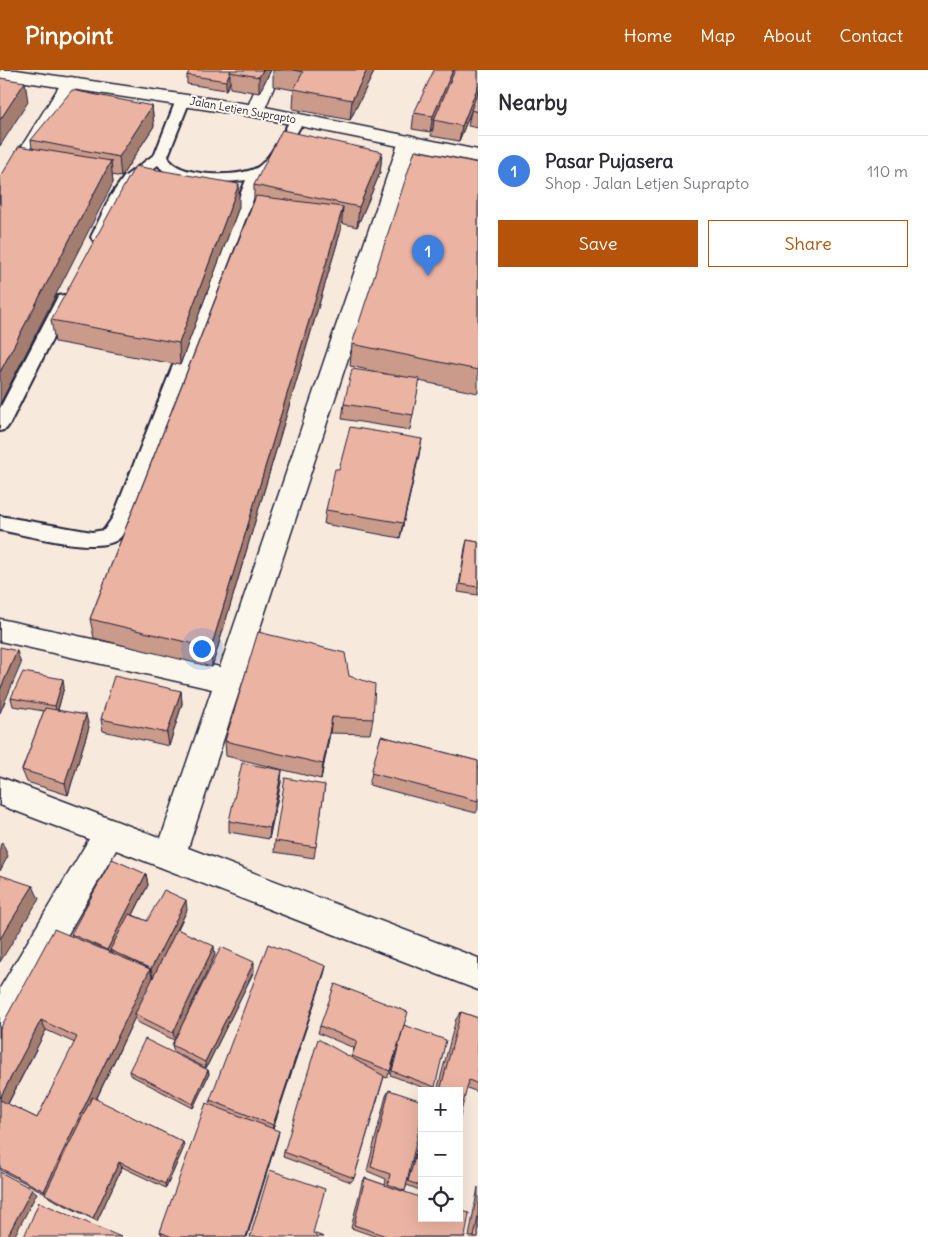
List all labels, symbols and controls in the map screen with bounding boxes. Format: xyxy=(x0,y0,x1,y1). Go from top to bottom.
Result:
text: Pinpoint xyxy=(25,20,113,50)
text: Home xyxy=(624,24,672,47)
text: Map xyxy=(700,24,735,47)
text: About xyxy=(763,24,811,47)
text: Contact xyxy=(839,24,903,47)
text: Nearby xyxy=(498,89,568,116)
street label: Jalan Letjen Suprapto xyxy=(189,94,297,126)
text: Pasar Pujasera xyxy=(545,149,673,173)
text: 1 xyxy=(511,161,517,181)
text: 110 m xyxy=(867,161,908,181)
text: Shop · Jalan Letjen Suprapto xyxy=(545,173,749,193)
button: Save xyxy=(498,220,698,267)
button: Share xyxy=(708,220,908,267)
pin: 1 xyxy=(412,235,444,276)
your location xyxy=(189,636,215,662)
map controls xyxy=(418,1087,463,1222)
button: + xyxy=(418,1087,463,1132)
button: − xyxy=(418,1132,463,1177)
button: locate xyxy=(418,1177,463,1222)

